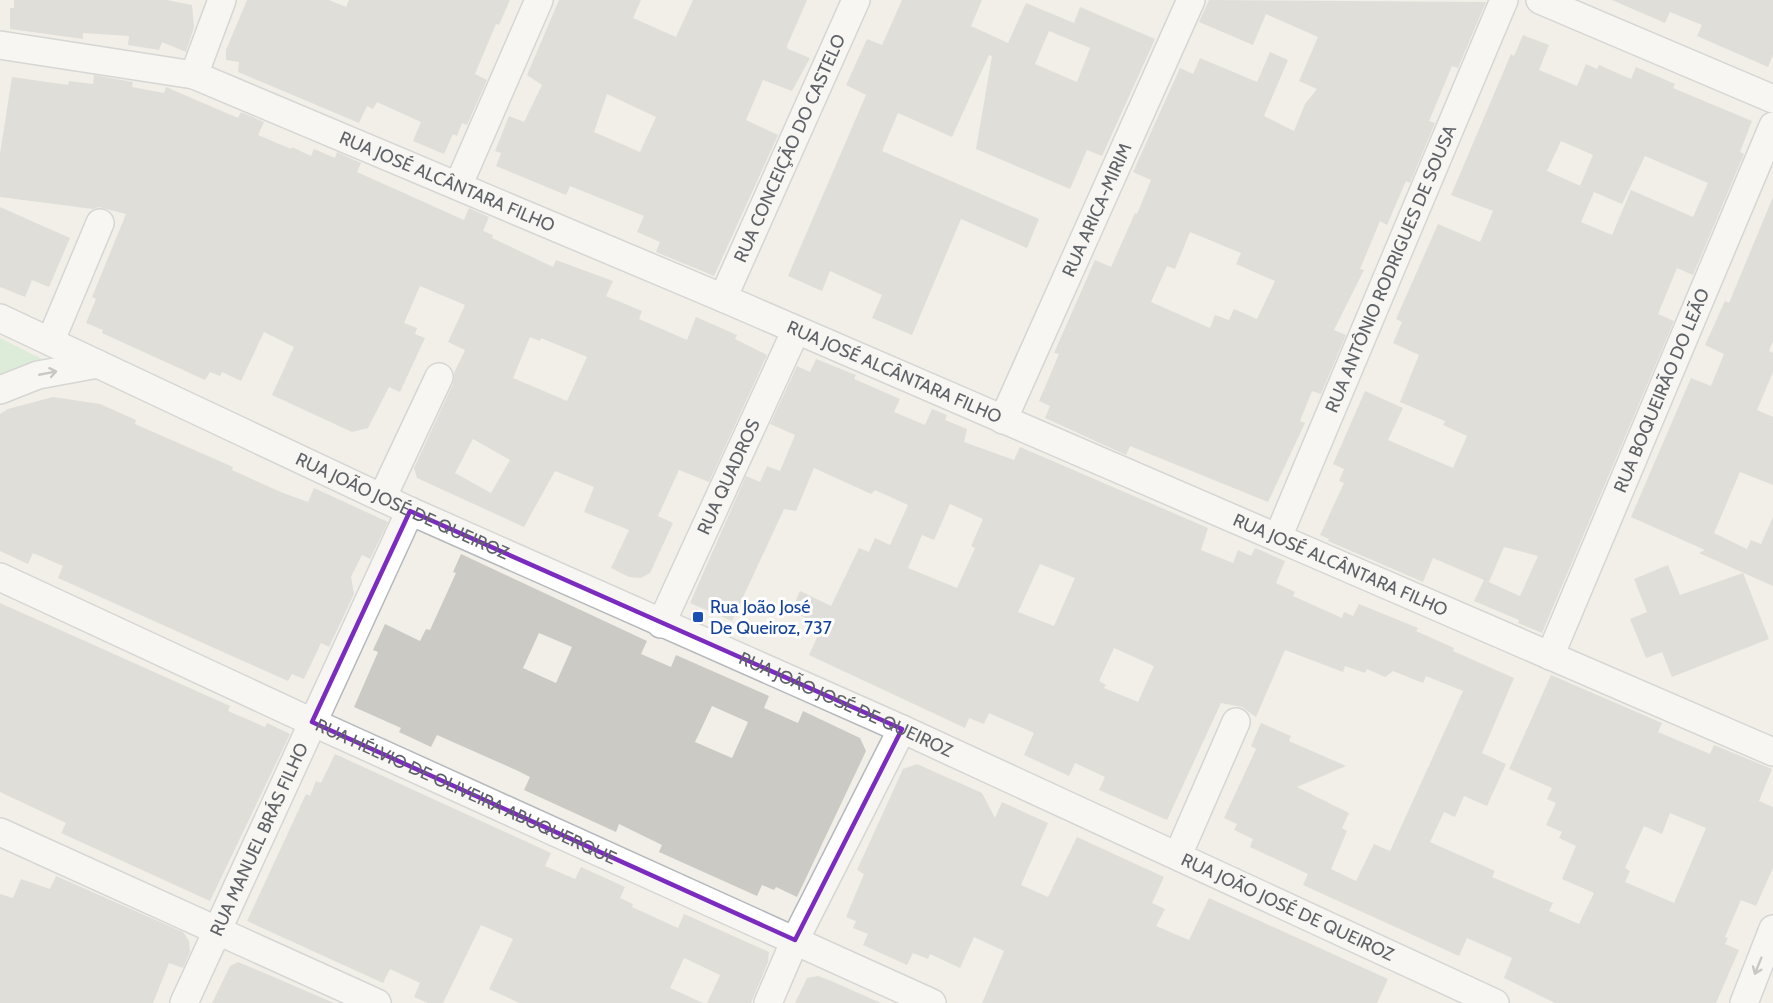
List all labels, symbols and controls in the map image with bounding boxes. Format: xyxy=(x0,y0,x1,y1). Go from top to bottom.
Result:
street label: RUA CONCEIÇÃO DO CASTELO xyxy=(729,31,850,266)
street label: RUA ANTÔNIO RODRIGUES DE SOUSA xyxy=(1321,122,1461,416)
street label: RUA JOSÉ ALCÂNTARA FILHO xyxy=(336,127,558,237)
street label: RUA ARICA-MIRIM xyxy=(1057,140,1136,280)
street label: RUA BOQUEIRÃO DO LEÃO xyxy=(1609,285,1714,496)
street label: RUA JOSÉ ALCÂNTARA FILHO xyxy=(784,316,1005,428)
one-way arrow xyxy=(38,367,57,378)
street label: RUA QUADROS xyxy=(693,415,765,538)
street label: RUA JOÃO JOSÉ DE QUEIROZ xyxy=(292,448,512,564)
street label: RUA JOSÉ ALCÂNTARA FILHO xyxy=(1230,509,1451,621)
place label: Rua João José De Queiroz, 737 xyxy=(710,596,832,639)
marker: Rua João José De Queiroz, 737 xyxy=(691,610,705,624)
street label: RUA JOÃO JOSÉ DE QUEIROZ xyxy=(736,647,956,762)
street label: RUA HÉLVIO DE OLIVEIRA ABUQUERQUE xyxy=(312,714,620,869)
street label: RUA MANUEL BRÁS FILHO xyxy=(205,739,313,940)
street label: RUA JOÃO JOSÉ DE QUEIROZ xyxy=(1178,849,1397,966)
one-way arrow xyxy=(1752,956,1763,975)

